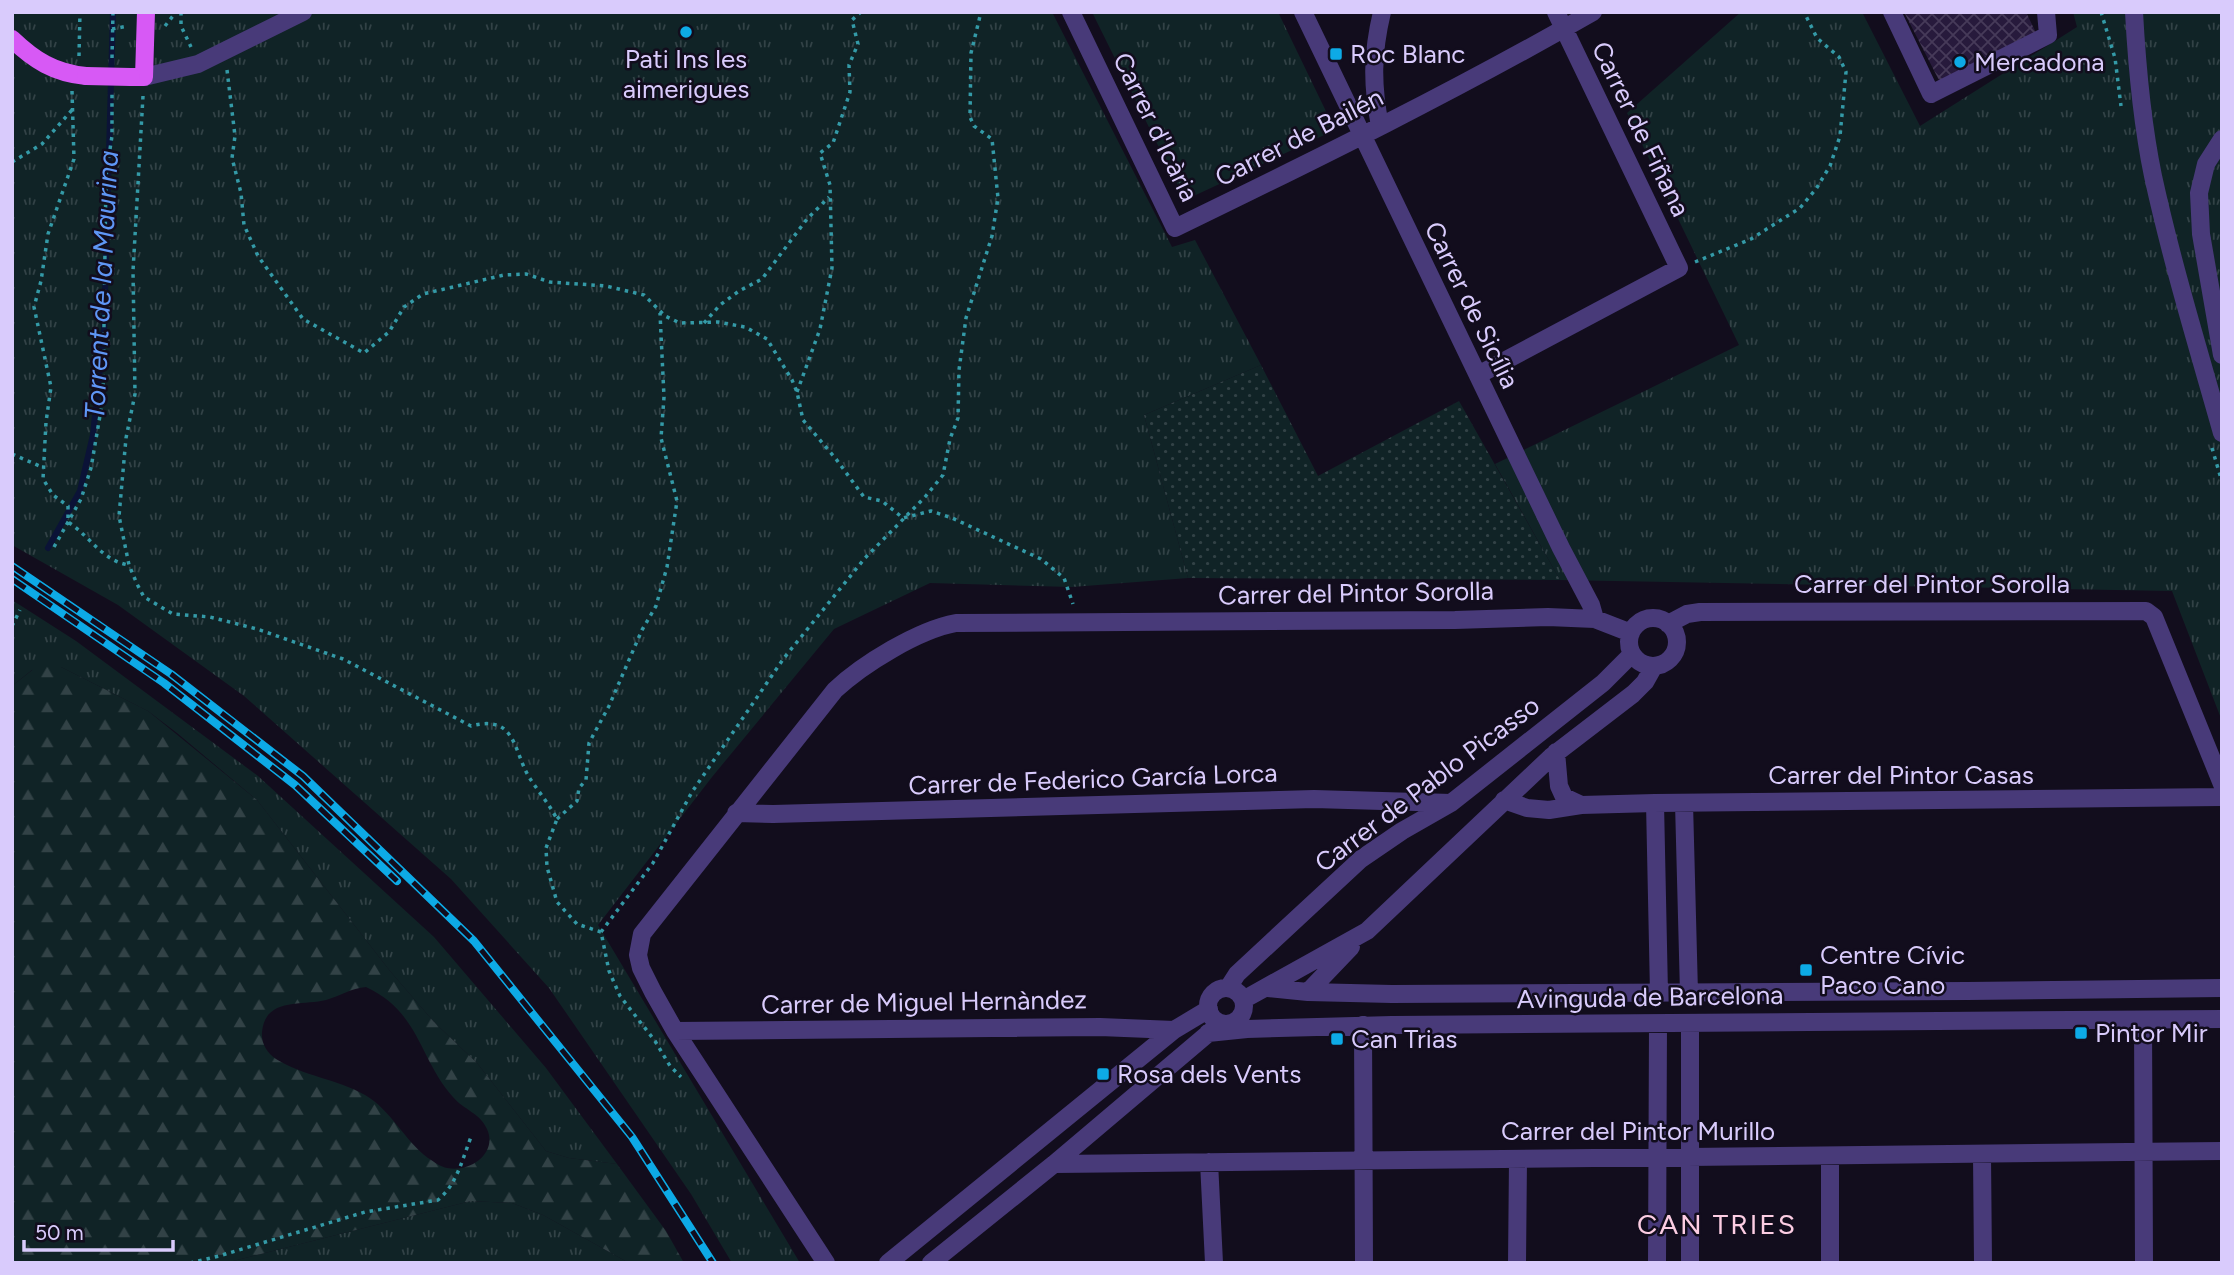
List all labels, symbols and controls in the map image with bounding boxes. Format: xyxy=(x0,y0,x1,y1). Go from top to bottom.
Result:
marker: Pati Ins les aimerigues xyxy=(678,24,694,40)
street label: Carrer de Fiñana xyxy=(1585,36,1697,222)
place label: Roc Blanc xyxy=(1350,38,1465,70)
place label: Pati Ins les aimerigues xyxy=(623,43,749,105)
marker: Roc Blanc xyxy=(1328,46,1344,62)
place label: Mercadona xyxy=(1974,46,2104,78)
street label: Carrer d'Icària xyxy=(1106,47,1206,207)
marker: Mercadona xyxy=(1952,54,1968,70)
street label: Carrer de Bailén xyxy=(1210,81,1388,193)
water label: Torrent de la Maurina xyxy=(77,149,125,421)
street label: Carrer de Sicília xyxy=(1418,216,1526,394)
street label: Carrer del Pintor Sorolla xyxy=(1794,568,2070,600)
street label: Carrer del Pintor Sorolla xyxy=(1218,575,1494,611)
street label: Carrer de Pablo Picasso xyxy=(1308,689,1546,879)
street label: Carrer de Federico García Lorca xyxy=(908,757,1278,801)
street label: Carrer del Pintor Casas xyxy=(1768,759,2034,791)
place label: Centre Cívic Paco Cano xyxy=(1820,939,1965,1001)
marker: Centre Cívic Paco Cano xyxy=(1798,962,1814,978)
street label: Avinguda de Barcelona xyxy=(1516,979,1784,1015)
street label: Carrer de Miguel Hernàndez xyxy=(761,983,1087,1021)
place label: Pintor Mir xyxy=(2095,1017,2208,1049)
place label: Can Trias xyxy=(1351,1023,1457,1055)
marker: Pintor Mir xyxy=(2073,1025,2089,1041)
marker: Can Trias xyxy=(1329,1031,1345,1047)
place label: Rosa dels Vents xyxy=(1117,1058,1301,1090)
marker: Rosa dels Vents xyxy=(1095,1066,1111,1082)
street label: Carrer del Pintor Murillo xyxy=(1501,1115,1775,1147)
district label: CAN TRIES xyxy=(1637,1207,1797,1241)
scale bar xyxy=(24,1208,173,1252)
text: 50 m xyxy=(35,1220,84,1245)

